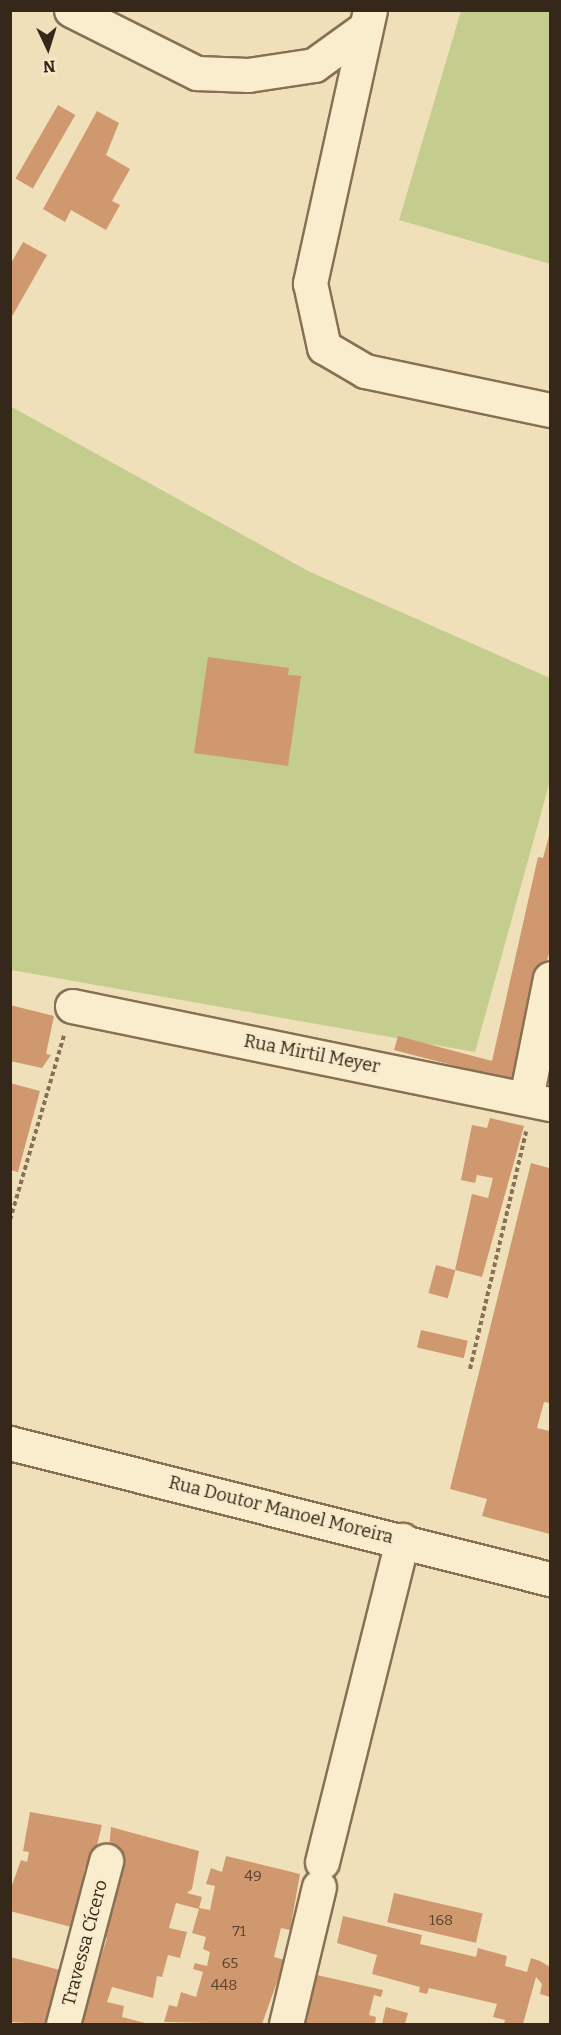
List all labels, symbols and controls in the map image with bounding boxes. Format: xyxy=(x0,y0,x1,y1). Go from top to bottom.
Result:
north arrow xyxy=(18,18,78,78)
text: N xyxy=(42,57,56,76)
street label: Rua Mirtil Meyer xyxy=(242,1030,382,1078)
street label: Rua Doutor Manoel Moreira xyxy=(166,1472,396,1548)
house number: 49 xyxy=(244,1868,262,1886)
street label: Travessa Cícero xyxy=(58,1878,112,2008)
house number: 168 xyxy=(429,1912,453,1930)
house number: 71 xyxy=(232,1923,246,1941)
house number: 65 xyxy=(222,1955,238,1973)
house number: 448 xyxy=(211,1977,237,1995)

